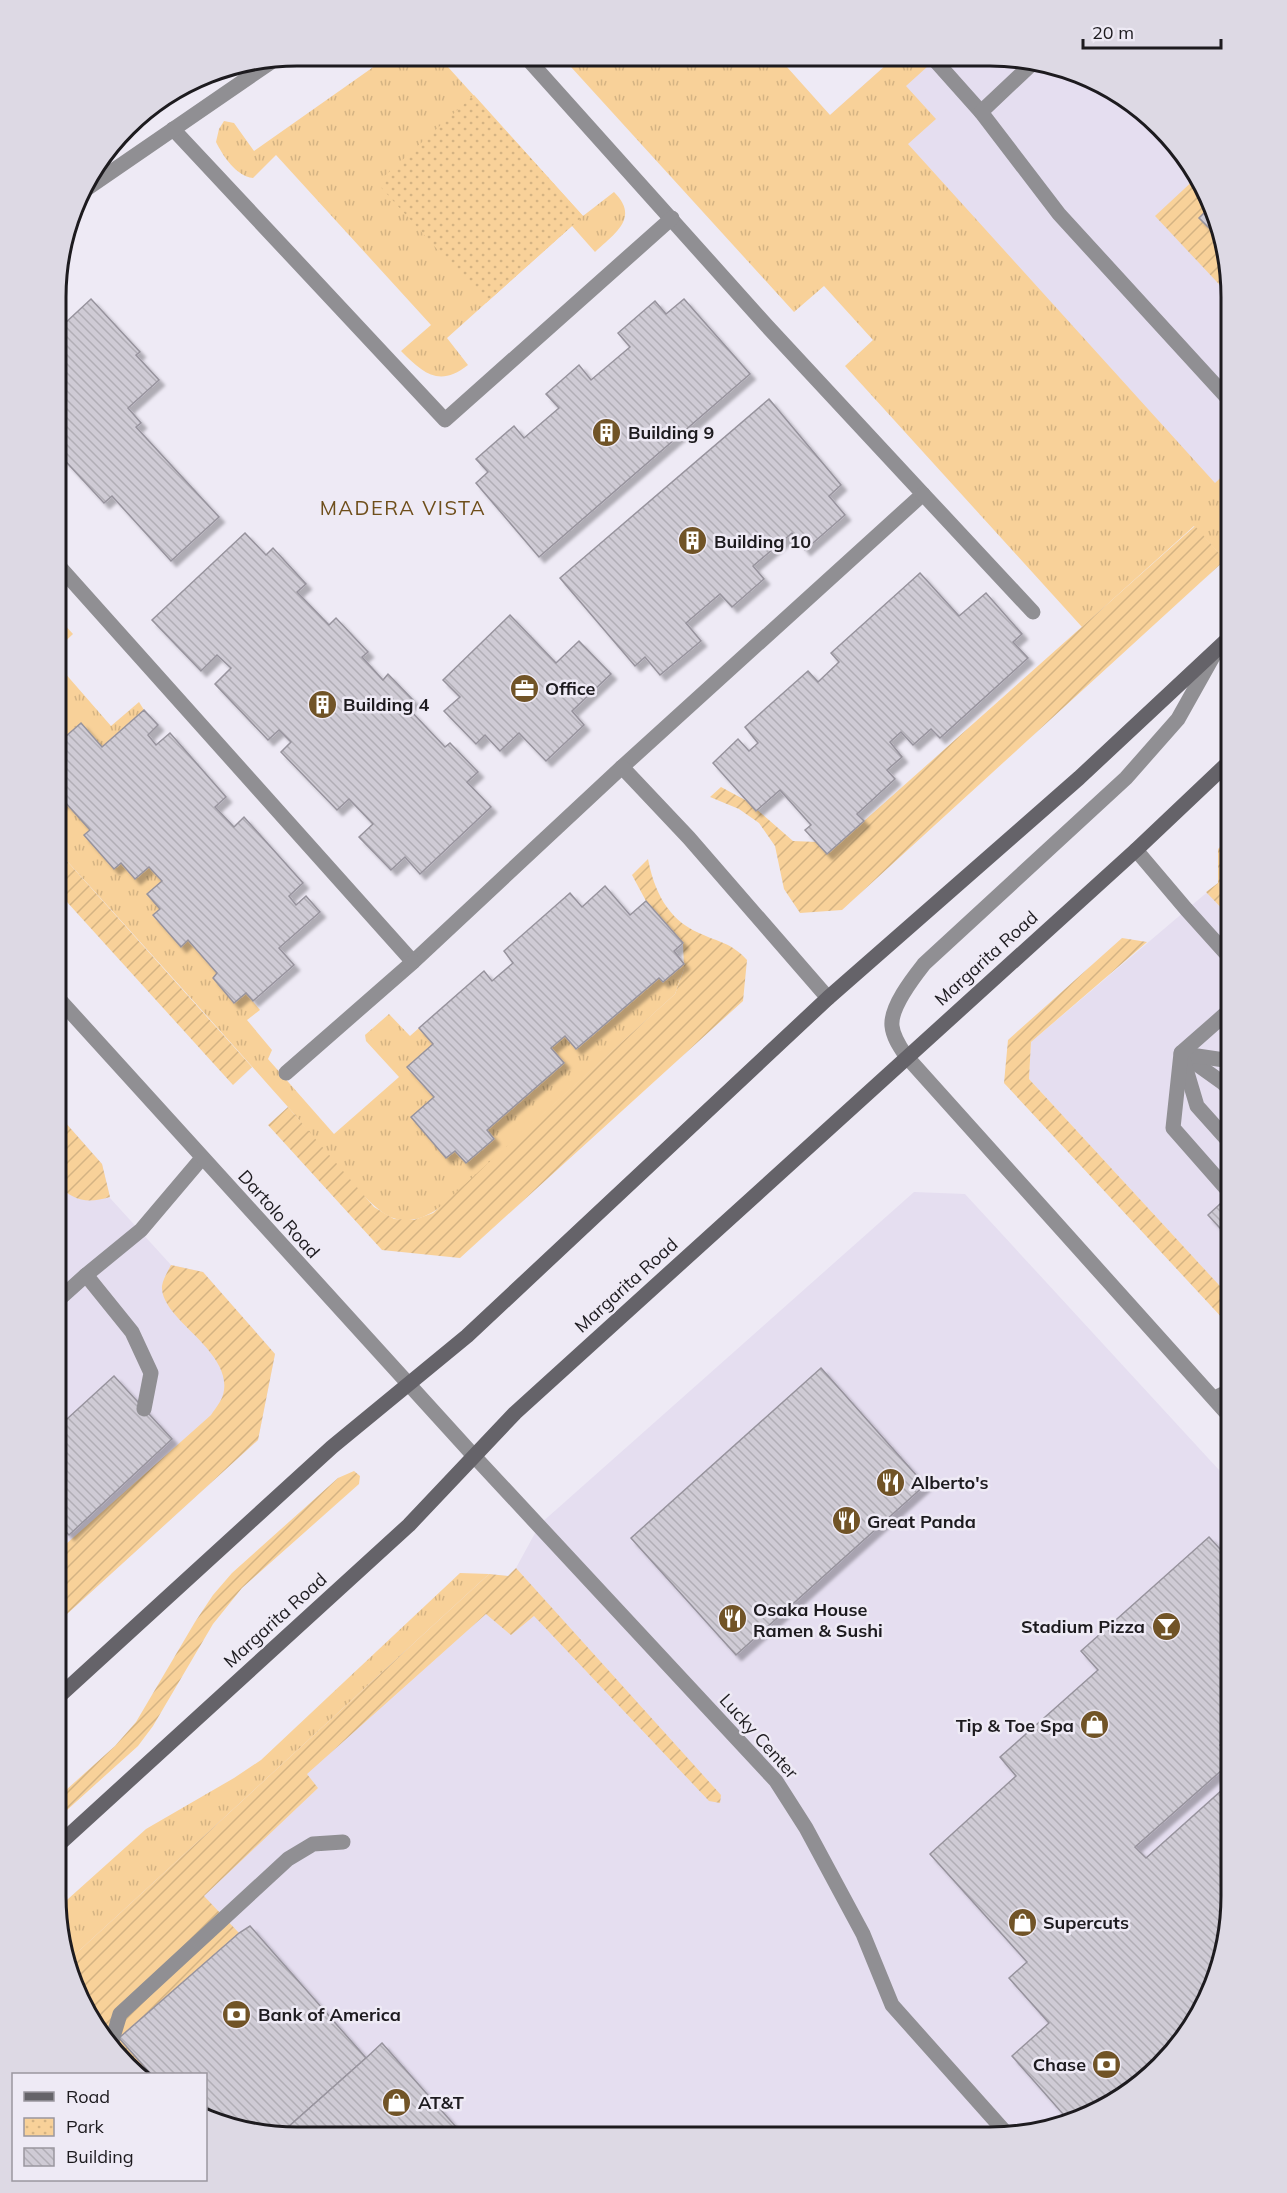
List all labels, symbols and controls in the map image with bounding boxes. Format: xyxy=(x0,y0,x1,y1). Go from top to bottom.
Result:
scale bar xyxy=(1083,12,1221,50)
text: 20 m xyxy=(1092,21,1134,44)
building icon: Building 9 xyxy=(591,416,623,448)
place label: Building 9 xyxy=(628,421,714,444)
district label: MADERA VISTA xyxy=(320,495,486,520)
building icon: Building 10 xyxy=(677,525,709,557)
place label: Building 10 xyxy=(714,530,811,553)
office icon: Office xyxy=(508,672,540,704)
place label: Office xyxy=(545,677,596,700)
building icon: Building 4 xyxy=(306,688,338,720)
place label: Building 4 xyxy=(343,693,429,716)
street label: Margarita Road xyxy=(930,906,1042,1010)
street label: Dartolo Road xyxy=(233,1165,325,1263)
street label: Margarita Road xyxy=(570,1233,682,1337)
restaurant icon: Alberto's xyxy=(874,1466,906,1498)
place label: Alberto's xyxy=(911,1471,989,1494)
restaurant icon: Great Panda xyxy=(830,1505,862,1537)
place label: Great Panda xyxy=(867,1510,976,1533)
street label: Margarita Road xyxy=(219,1568,331,1672)
place label: Osaka House Ramen & Sushi xyxy=(753,1598,883,1642)
restaurant icon: Osaka House Ramen & Sushi xyxy=(716,1603,748,1635)
bar icon: Stadium Pizza xyxy=(1150,1610,1182,1642)
place label: Stadium Pizza xyxy=(1021,1615,1145,1638)
street label: Lucky Center xyxy=(715,1689,804,1784)
shop icon: Tip & Toe Spa xyxy=(1079,1709,1111,1741)
place label: Tip & Toe Spa xyxy=(956,1714,1074,1737)
shop icon: Supercuts xyxy=(1006,1906,1038,1938)
place label: Supercuts xyxy=(1043,1911,1129,1934)
bank icon: Bank of America xyxy=(221,1998,253,2030)
place label: Bank of America xyxy=(258,2003,401,2026)
bank icon: Chase xyxy=(1091,2048,1123,2080)
place label: Chase xyxy=(1033,2053,1086,2076)
legend xyxy=(12,2073,207,2181)
text: Road xyxy=(66,2085,110,2108)
shop icon: AT&T xyxy=(381,2086,413,2118)
place label: AT&T xyxy=(418,2091,464,2114)
text: Park xyxy=(66,2115,105,2138)
text: Building xyxy=(66,2145,134,2168)

